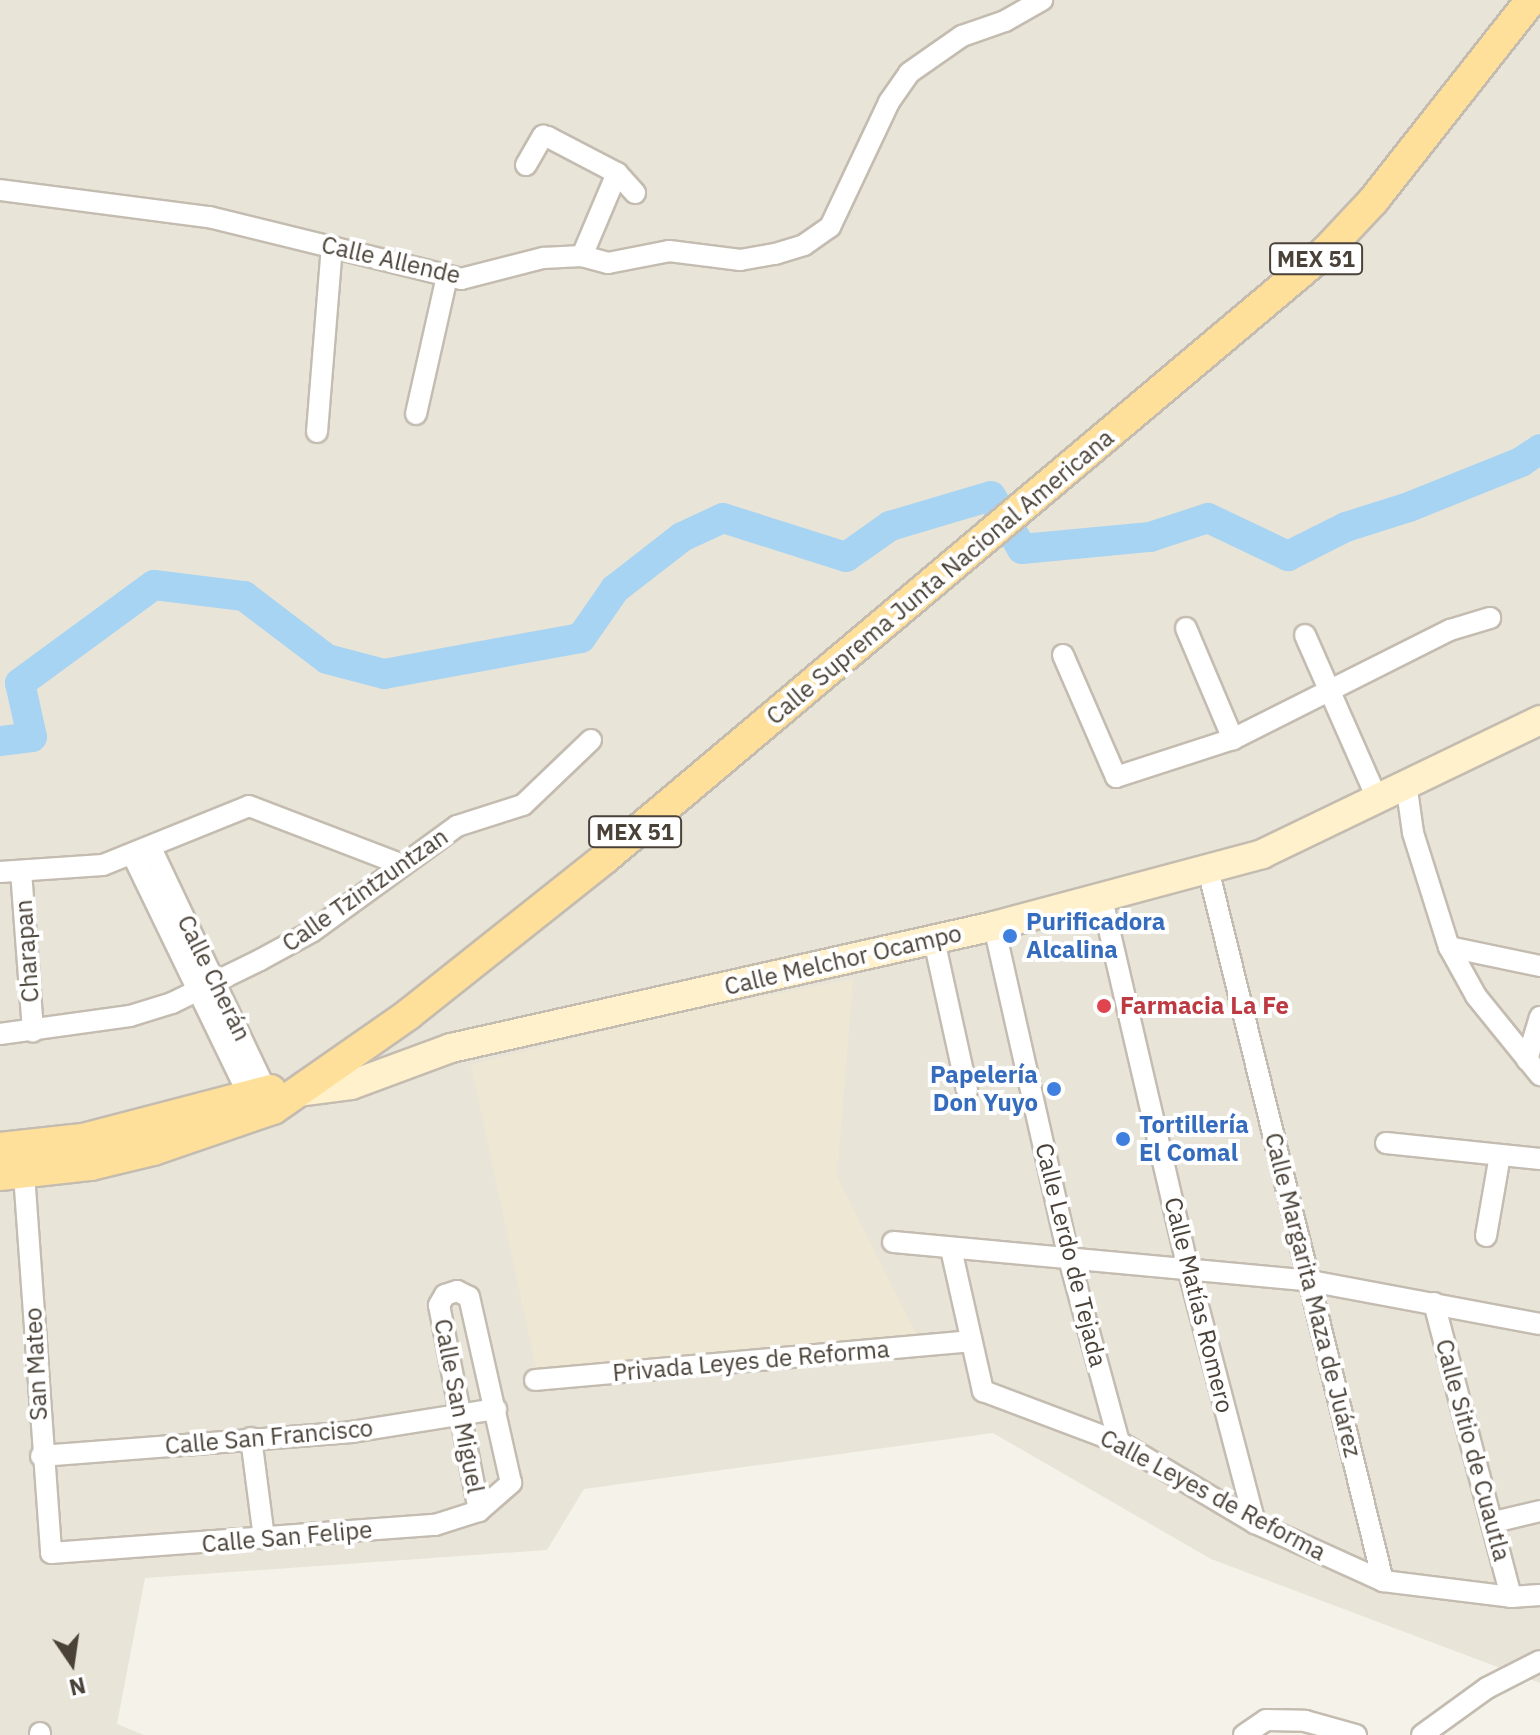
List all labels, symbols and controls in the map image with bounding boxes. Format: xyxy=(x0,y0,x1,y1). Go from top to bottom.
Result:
street label: Calle Allende xyxy=(319,230,463,290)
road number: MEX 51 xyxy=(1268,241,1364,277)
street label: Calle Suprema Junta Nacional Americana xyxy=(761,423,1119,731)
road number: MEX 51 xyxy=(587,814,683,850)
street label: Calle Tzintzuntzan xyxy=(277,822,453,958)
street label: Charapan xyxy=(9,898,45,1004)
place label: Purificadora Alcalina xyxy=(1026,908,1165,964)
street label: Calle Cherán xyxy=(171,910,257,1046)
street label: Calle Melchor Ocampo xyxy=(722,919,964,1001)
marker: Purificadora Alcalina xyxy=(1001,927,1019,945)
place label: Farmacia La Fe xyxy=(1120,992,1289,1020)
marker: Farmacia La Fe xyxy=(1095,997,1113,1015)
place label: Papelería Don Yuyo xyxy=(930,1061,1038,1117)
marker: Papelería Don Yuyo xyxy=(1045,1080,1063,1098)
place label: Tortillería El Comal xyxy=(1139,1111,1249,1167)
marker: Tortillería El Comal xyxy=(1114,1130,1132,1148)
street label: Calle Margarita Maza de Juárez xyxy=(1259,1130,1367,1460)
street label: Calle Lerdo de Tejada xyxy=(1029,1140,1113,1370)
street label: Calle Matías Romero xyxy=(1158,1194,1240,1416)
street label: San Mateo xyxy=(19,1307,53,1421)
street label: Calle San Miguel xyxy=(428,1316,490,1496)
street label: Privada Leyes de Reforma xyxy=(611,1335,891,1387)
street label: Calle Sitio de Cuautla xyxy=(1430,1336,1516,1564)
street label: Calle San Francisco xyxy=(164,1414,374,1460)
street label: Calle Leyes de Reforma xyxy=(1095,1423,1331,1567)
street label: Calle San Felipe xyxy=(200,1515,374,1559)
north arrow xyxy=(32,1623,112,1703)
text: N xyxy=(66,1671,89,1703)

